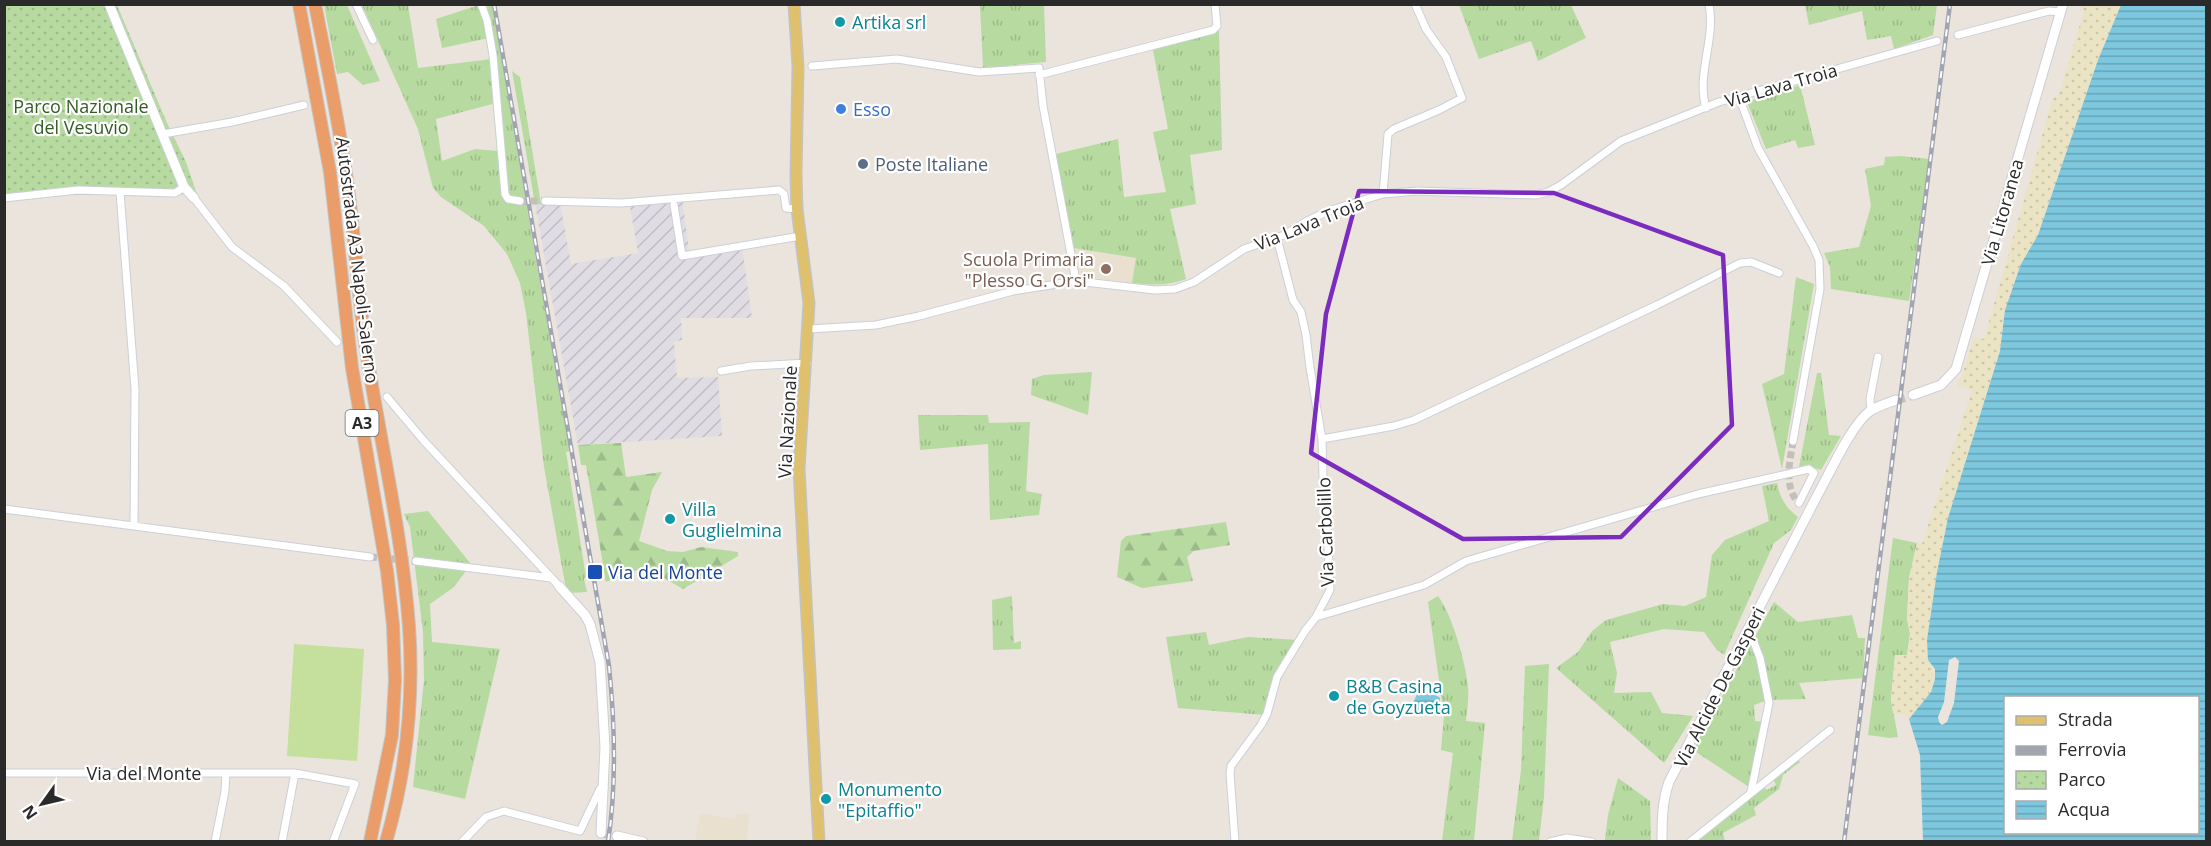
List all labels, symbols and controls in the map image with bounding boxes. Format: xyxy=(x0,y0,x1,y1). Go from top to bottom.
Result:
place label: Artika srl xyxy=(852,10,926,34)
marker: Artika srl xyxy=(833,15,847,29)
street label: Via Lava Troia xyxy=(1722,58,1840,112)
park label: Parco Nazionale del Vesuvio xyxy=(13,94,149,139)
place label: Esso xyxy=(853,97,891,121)
marker: Esso xyxy=(834,102,848,116)
street label: Autostrada A3 Napoli-Salerno xyxy=(331,135,385,385)
place label: Poste Italiane xyxy=(875,152,988,176)
street label: Via Litoranea xyxy=(1975,156,2029,268)
marker: Poste Italiane xyxy=(856,157,870,171)
street label: Via Lava Troia xyxy=(1251,190,1367,256)
place label: Scuola Primaria "Plesso G. Orsi" xyxy=(963,247,1094,292)
marker: Scuola Primaria "Plesso G. Orsi" xyxy=(1099,262,1113,276)
street label: Via Nazionale xyxy=(772,365,802,479)
road number: A3 xyxy=(346,410,378,436)
street label: Via Carbolillo xyxy=(1311,477,1339,587)
place label: Villa Guglielmina xyxy=(682,497,782,542)
marker: Villa Guglielmina xyxy=(663,512,677,526)
place label: Via del Monte xyxy=(608,560,723,584)
marker: Via del Monte xyxy=(586,563,604,581)
street label: Via Alcide De Gasperi xyxy=(1668,603,1770,771)
place label: B&B Casina de Goyzueta xyxy=(1346,674,1451,719)
marker: B&B Casina de Goyzueta xyxy=(1327,689,1341,703)
legend xyxy=(2004,696,2199,834)
text: Strada xyxy=(2058,707,2113,731)
text: Ferrovia xyxy=(2058,737,2126,761)
street label: Via del Monte xyxy=(87,761,201,785)
text: Parco xyxy=(2058,767,2106,791)
north arrow xyxy=(12,774,72,834)
place label: Monumento "Epitaffio" xyxy=(838,777,942,822)
marker: Monumento "Epitaffio" xyxy=(819,792,833,806)
text: Acqua xyxy=(2058,797,2110,821)
text: N xyxy=(17,801,42,824)

